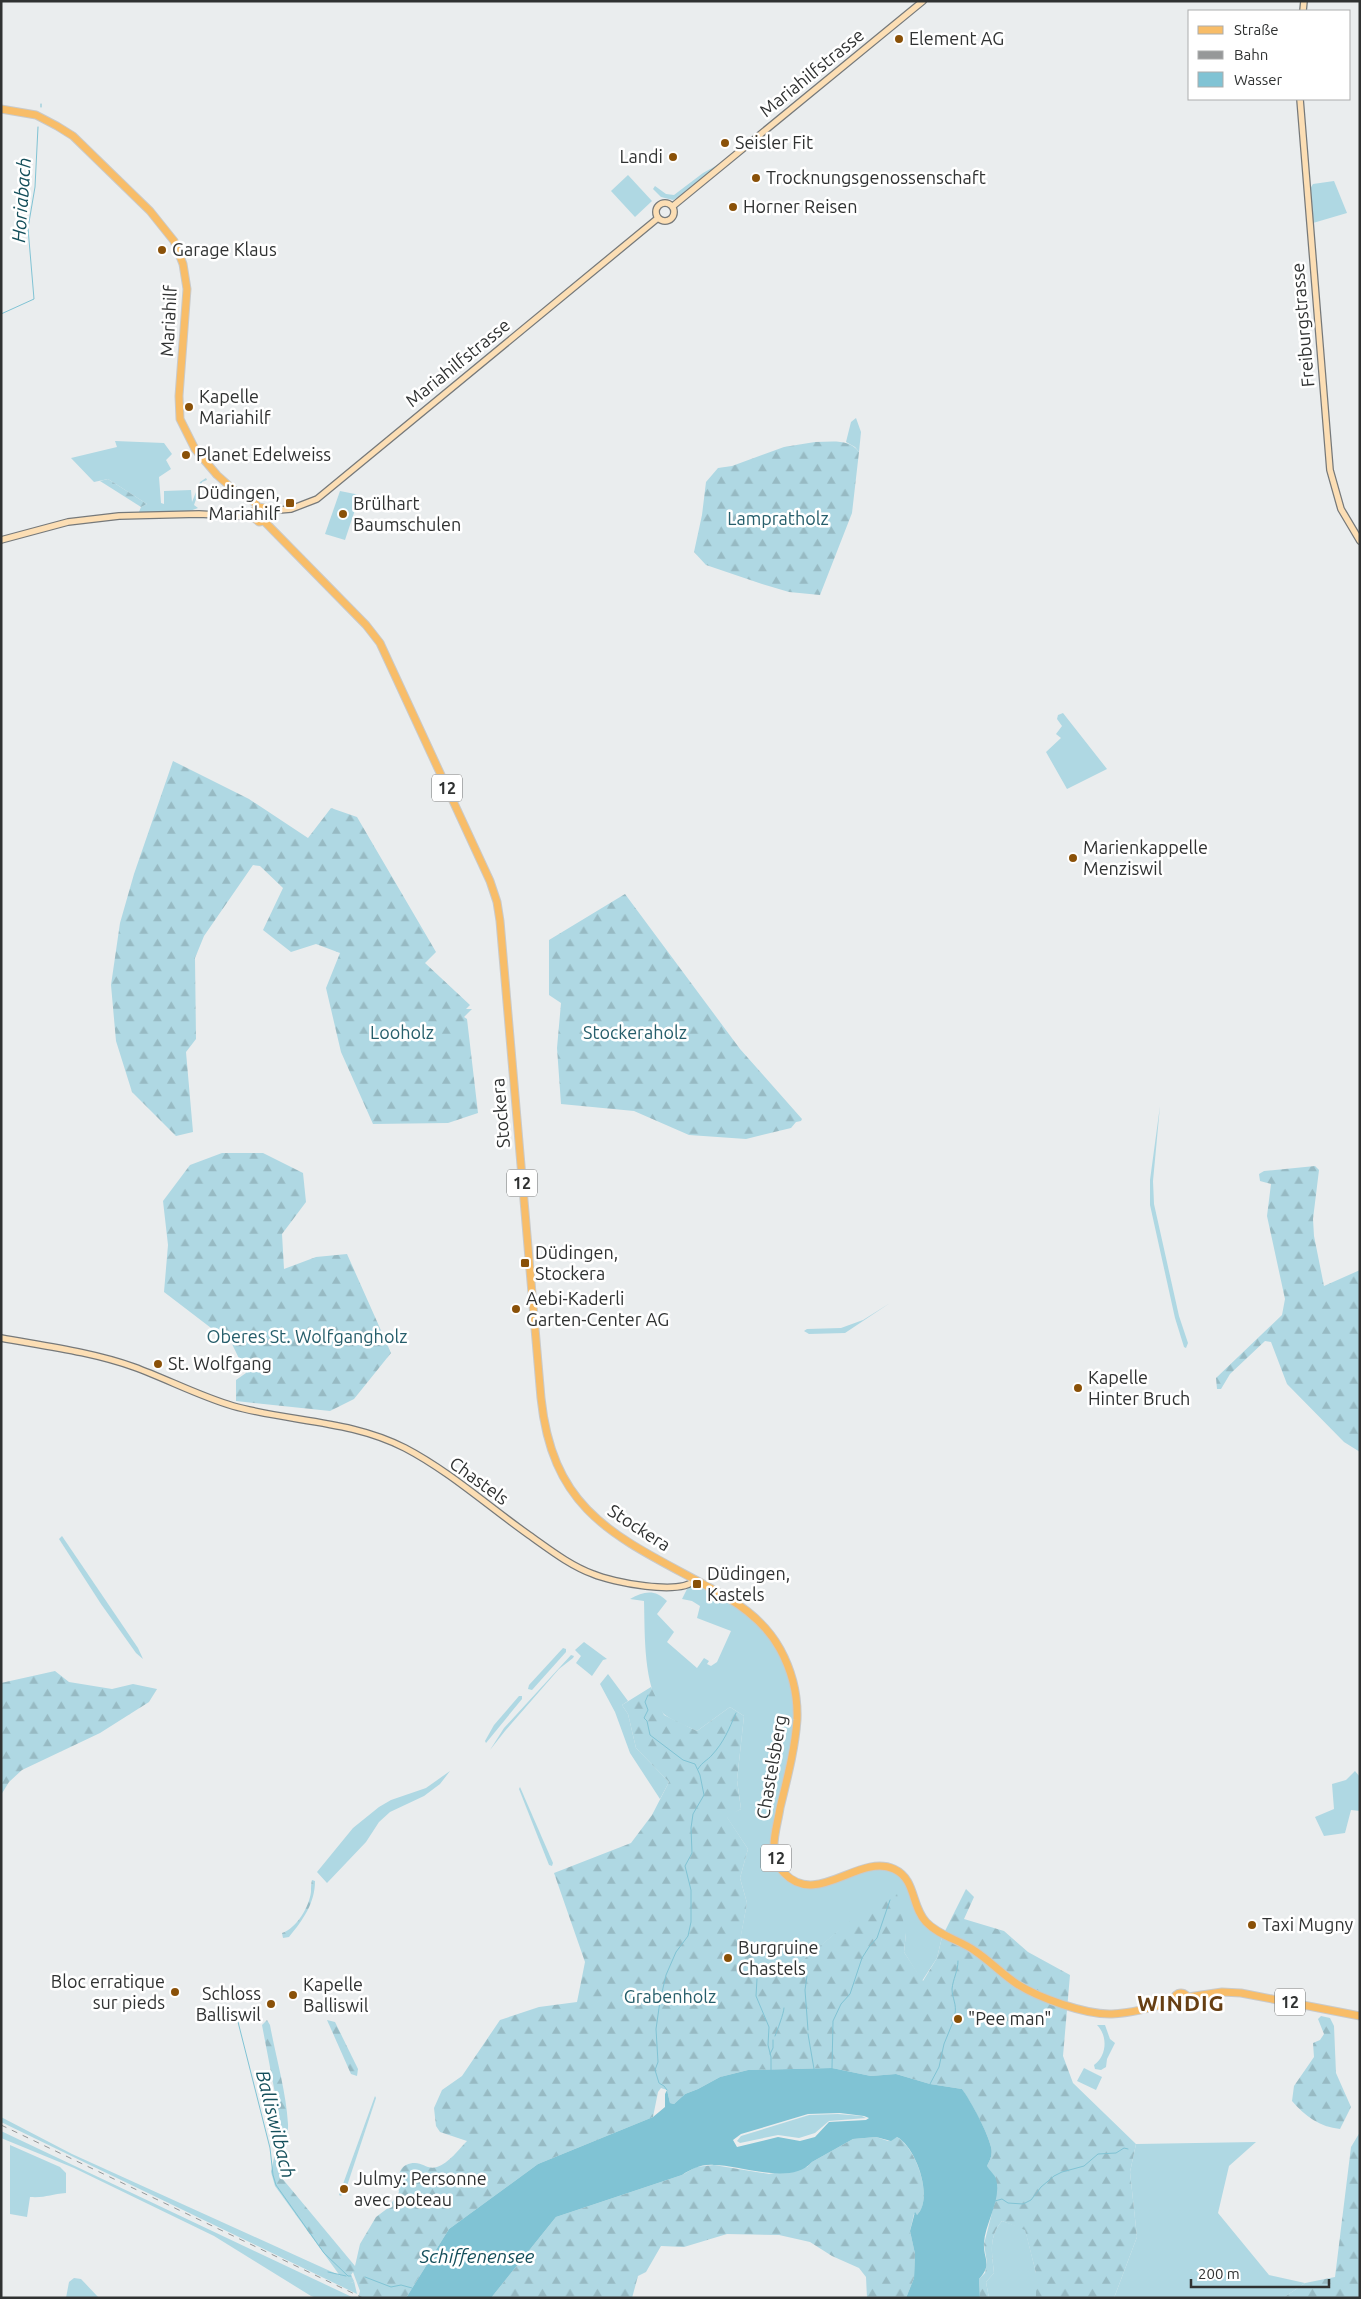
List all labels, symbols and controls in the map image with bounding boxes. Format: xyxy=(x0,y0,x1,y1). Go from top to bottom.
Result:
legend xyxy=(1188,10,1351,100)
text: Straße xyxy=(1234,21,1278,38)
street label: Mariahilfstrasse xyxy=(755,24,867,120)
place label: Element AG xyxy=(909,28,1004,48)
marker: Element AG xyxy=(893,33,905,45)
text: Bahn xyxy=(1234,46,1268,63)
text: Wasser xyxy=(1234,71,1283,88)
place label: Seisler Fit xyxy=(735,132,813,152)
marker: Seisler Fit xyxy=(719,137,731,149)
place label: Landi xyxy=(619,146,663,166)
marker: Landi xyxy=(667,151,679,163)
water label: Horiabach xyxy=(7,157,35,243)
place label: Trocknungsgenossenschaft xyxy=(766,167,986,187)
marker: Trocknungsgenossenschaft xyxy=(750,172,762,184)
place label: Horner Reisen xyxy=(743,196,858,216)
marker: Horner Reisen xyxy=(727,201,739,213)
place label: Garage Klaus xyxy=(172,239,277,259)
marker: Garage Klaus xyxy=(156,244,168,256)
street label: Freiburgstrasse xyxy=(1287,262,1317,388)
street label: Mariahilf xyxy=(156,285,180,357)
street label: Mariahilfstrasse xyxy=(401,314,513,410)
place label: Kapelle Mariahilf xyxy=(199,386,271,427)
marker: Kapelle Mariahilf xyxy=(183,401,195,413)
place label: Planet Edelweiss xyxy=(196,444,331,464)
marker: Planet Edelweiss xyxy=(180,449,192,461)
place label: Düdingen, Mariahilf xyxy=(197,482,280,523)
place label: Brülhart Baumschulen xyxy=(353,493,461,534)
marker: Düdingen, Mariahilf xyxy=(284,497,296,509)
marker: Brülhart Baumschulen xyxy=(337,508,349,520)
park label: Lampratholz xyxy=(727,508,829,528)
road number: 12 xyxy=(432,774,462,801)
place label: Marienkappelle Menziswil xyxy=(1083,837,1208,878)
marker: Marienkappelle Menziswil xyxy=(1067,852,1079,864)
park label: Looholz xyxy=(370,1022,434,1042)
park label: Stockeraholz xyxy=(583,1022,687,1042)
street label: Stockera xyxy=(487,1077,513,1149)
road number: 12 xyxy=(507,1170,537,1196)
place label: Düdingen, Stockera xyxy=(535,1242,618,1283)
marker: Düdingen, Stockera xyxy=(519,1257,531,1269)
place label: Aebi-Kaderli Garten-Center AG xyxy=(526,1288,669,1329)
marker: Aebi-Kaderli Garten-Center AG xyxy=(510,1303,522,1315)
park label: Oberes St. Wolfgangholz xyxy=(207,1326,407,1346)
place label: St. Wolfgang xyxy=(168,1353,272,1373)
marker: St. Wolfgang xyxy=(152,1358,164,1370)
place label: Kapelle Hinter Bruch xyxy=(1088,1367,1190,1408)
marker: Kapelle Hinter Bruch xyxy=(1072,1382,1084,1394)
street label: Chastels xyxy=(446,1452,513,1508)
street label: Stockera xyxy=(605,1500,674,1555)
place label: Düdingen, Kastels xyxy=(707,1563,790,1604)
marker: Düdingen, Kastels xyxy=(691,1578,703,1590)
street label: Chastelsberg xyxy=(752,1713,790,1821)
road number: 12 xyxy=(761,1845,791,1872)
place label: Taxi Mugny xyxy=(1262,1914,1354,1934)
marker: Taxi Mugny xyxy=(1246,1919,1258,1931)
place label: Burgruine Chastels xyxy=(738,1937,819,1978)
marker: Burgruine Chastels xyxy=(722,1952,734,1964)
place label: Bloc erratique sur pieds xyxy=(51,1971,165,2012)
place label: Kapelle Balliswil xyxy=(303,1974,369,2015)
place label: Schloss Balliswil xyxy=(196,1983,261,2024)
marker: Bloc erratique sur pieds xyxy=(169,1986,181,1998)
park label: Grabenholz xyxy=(624,1986,716,2006)
road number: 12 xyxy=(1275,1988,1305,2015)
marker: Kapelle Balliswil xyxy=(287,1989,299,2001)
district label: WINDIG xyxy=(1137,1990,1225,2015)
marker: Schloss Balliswil xyxy=(265,1998,277,2010)
place label: "Pee man" xyxy=(968,2008,1052,2028)
marker: "Pee man" xyxy=(952,2013,964,2025)
water label: Balliswilbach xyxy=(252,2068,300,2180)
place label: Julmy: Personne avec poteau xyxy=(354,2168,487,2209)
marker: Julmy: Personne avec poteau xyxy=(338,2183,350,2195)
water label: Schiffenensee xyxy=(419,2245,535,2267)
scale bar xyxy=(1191,2256,1328,2288)
text: 200 m xyxy=(1198,2265,1240,2282)

